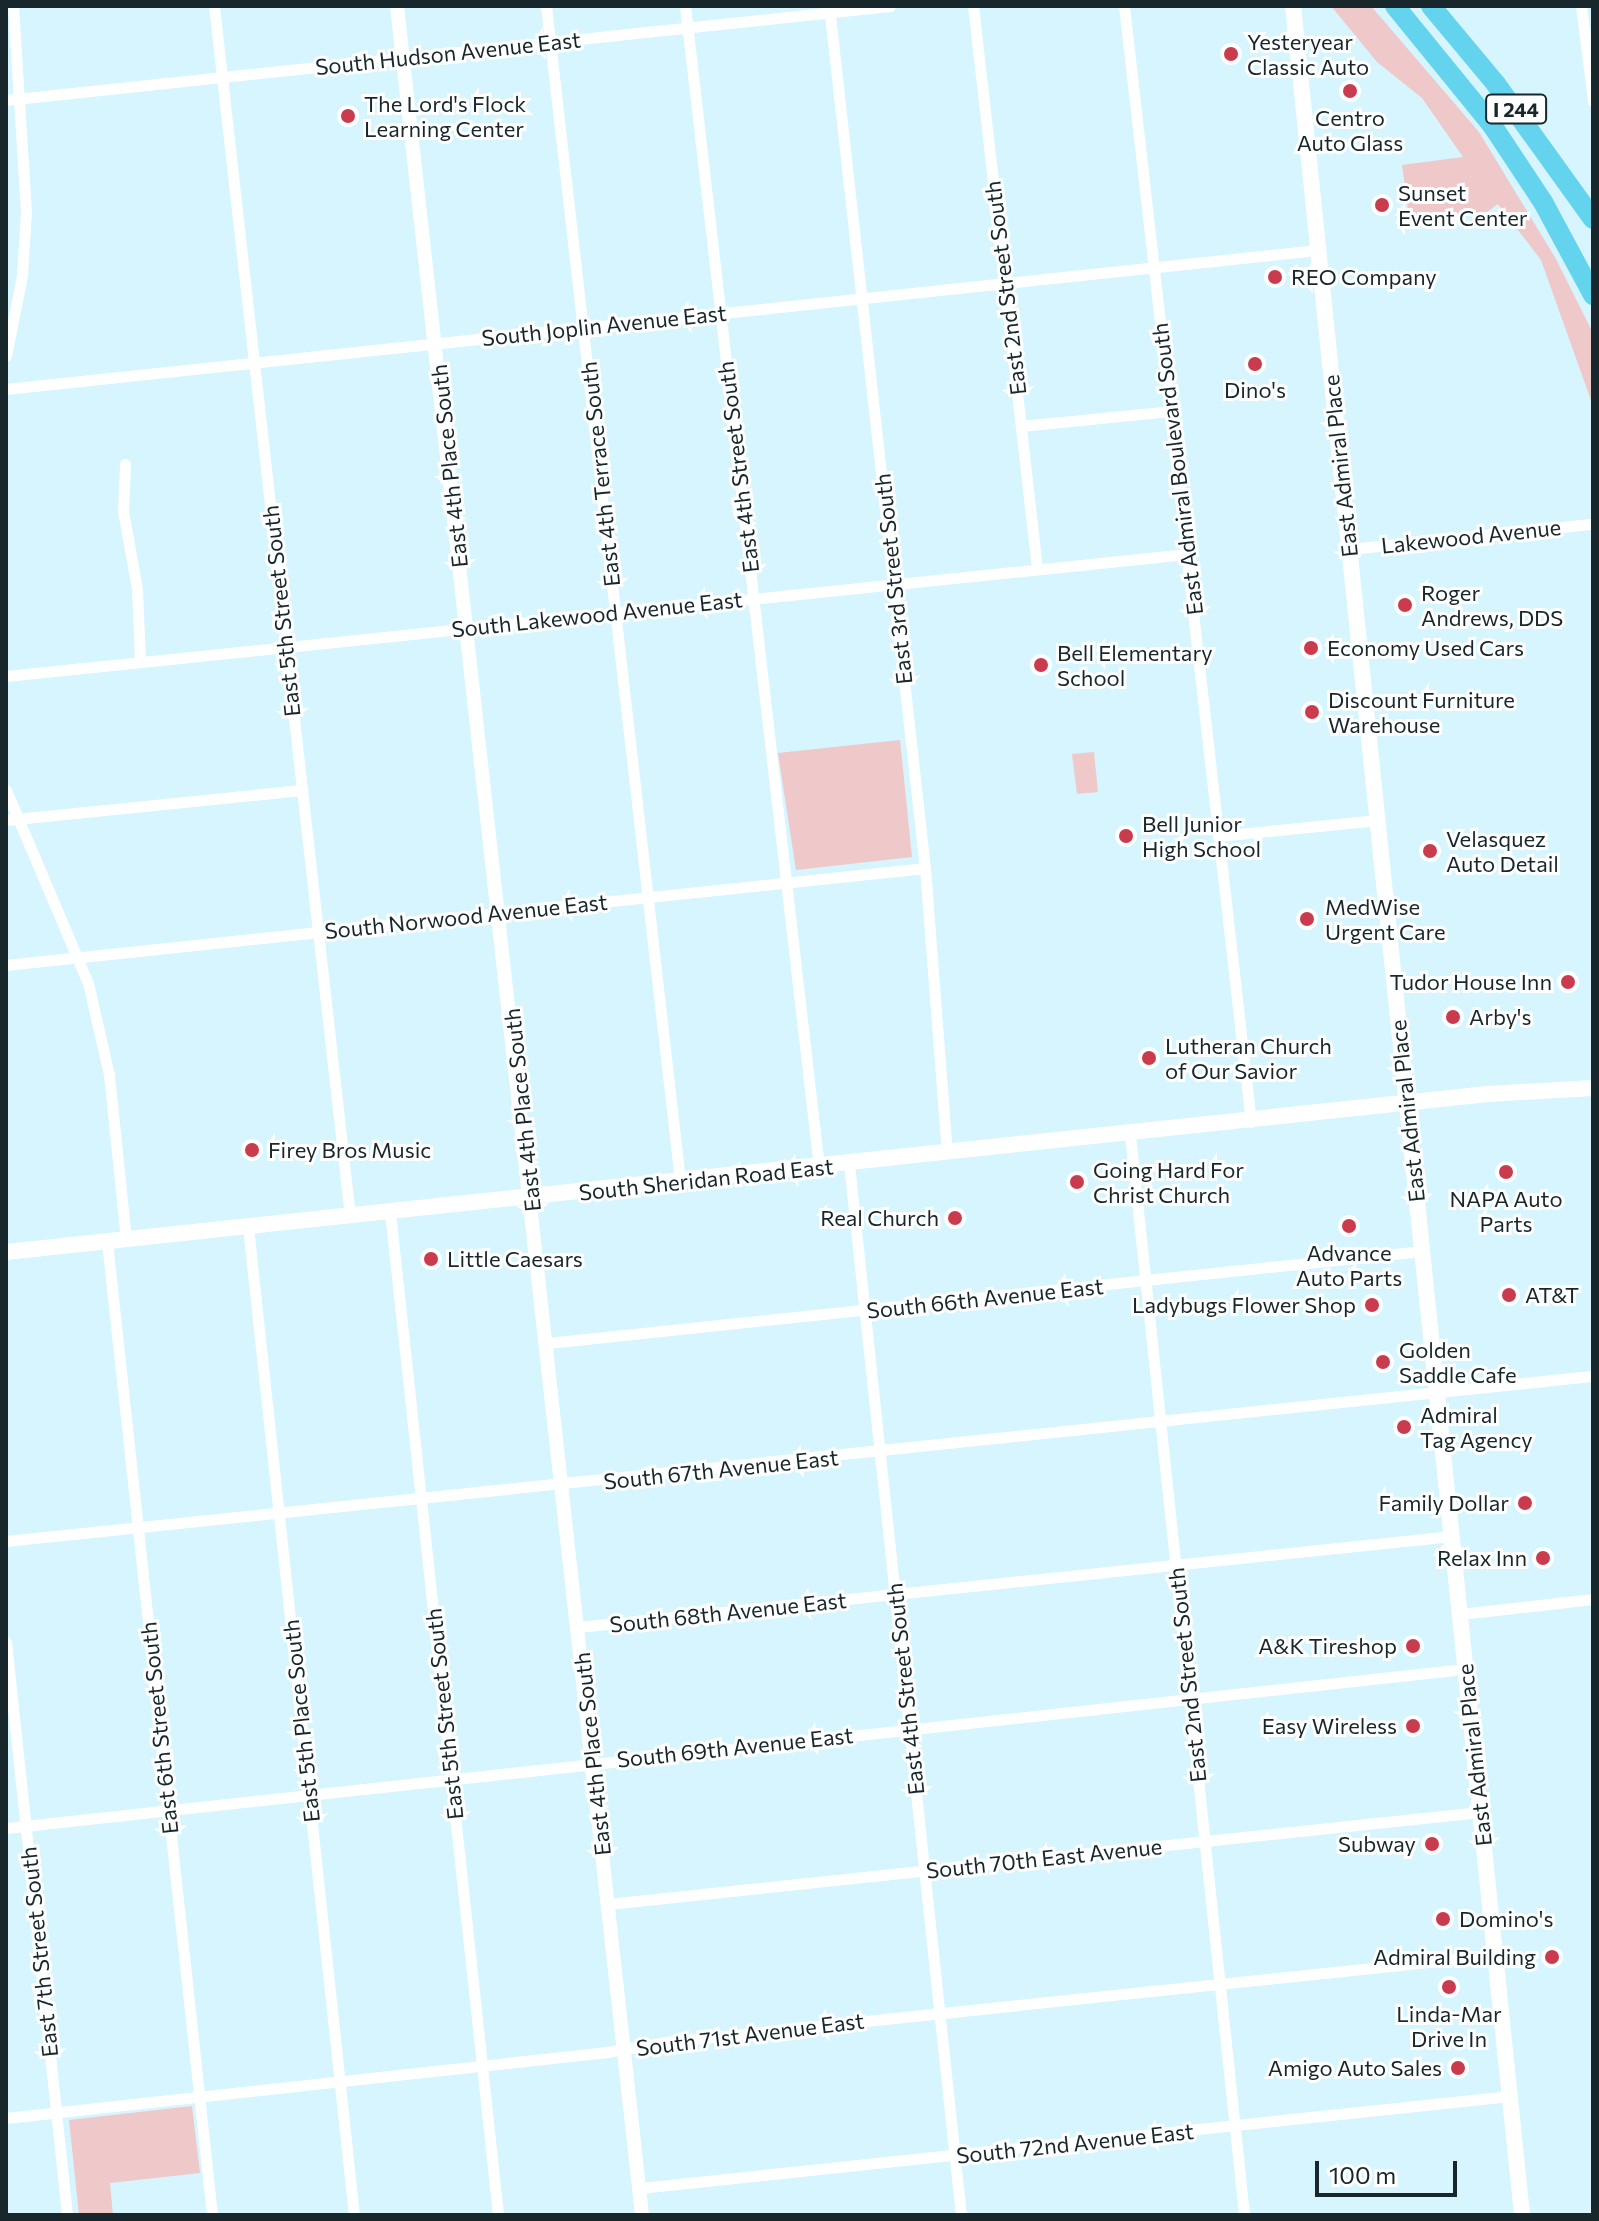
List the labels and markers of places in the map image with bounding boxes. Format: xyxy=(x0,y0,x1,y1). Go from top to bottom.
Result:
place label: Yesteryear Classic Auto xyxy=(1247,28,1369,80)
marker: Yesteryear Classic Auto xyxy=(1222,45,1240,63)
marker: Centro Auto Glass xyxy=(1341,82,1359,100)
place label: The Lord's Flock Learning Center xyxy=(364,90,526,142)
place label: Centro Auto Glass xyxy=(1297,104,1403,156)
marker: The Lord's Flock Learning Center xyxy=(339,107,357,125)
place label: Sunset Event Center xyxy=(1398,179,1528,230)
marker: Sunset Event Center xyxy=(1373,196,1391,214)
place label: REO Company xyxy=(1291,264,1437,290)
marker: REO Company xyxy=(1266,268,1284,286)
marker: Dino's xyxy=(1246,355,1264,373)
place label: Dino's xyxy=(1224,377,1286,403)
place label: Roger Andrews, DDS xyxy=(1421,579,1563,630)
marker: Roger Andrews, DDS xyxy=(1396,596,1414,614)
place label: Economy Used Cars xyxy=(1327,635,1524,661)
place label: Bell Elementary School xyxy=(1057,639,1213,690)
marker: Economy Used Cars xyxy=(1302,639,1320,657)
marker: Bell Elementary School xyxy=(1032,656,1050,674)
place label: Discount Furniture Warehouse xyxy=(1328,686,1515,738)
marker: Discount Furniture Warehouse xyxy=(1303,703,1321,721)
place label: Bell Junior High School xyxy=(1142,810,1261,862)
place label: Velasquez Auto Detail xyxy=(1446,825,1559,876)
marker: Bell Junior High School xyxy=(1117,827,1135,845)
marker: Velasquez Auto Detail xyxy=(1421,842,1439,860)
place label: MedWise Urgent Care xyxy=(1325,893,1446,944)
marker: MedWise Urgent Care xyxy=(1296,908,1318,930)
place label: Tudor House Inn xyxy=(1389,969,1552,995)
marker: Tudor House Inn xyxy=(1559,973,1577,991)
place label: Arby's xyxy=(1469,1004,1532,1030)
marker: Arby's xyxy=(1444,1008,1462,1026)
place label: Lutheran Church of Our Savior xyxy=(1165,1032,1332,1084)
marker: Lutheran Church of Our Savior xyxy=(1140,1049,1158,1067)
place label: Firey Bros Music xyxy=(268,1137,431,1163)
marker: Firey Bros Music xyxy=(243,1141,261,1159)
place label: Going Hard For Christ Church xyxy=(1093,1156,1244,1208)
marker: NAPA Auto Parts xyxy=(1497,1163,1515,1181)
marker: Going Hard For Christ Church xyxy=(1068,1173,1086,1191)
place label: NAPA Auto Parts xyxy=(1449,1185,1563,1236)
place label: Real Church xyxy=(820,1205,939,1231)
marker: Real Church xyxy=(946,1209,964,1227)
marker: Advance Auto Parts xyxy=(1340,1217,1358,1235)
place label: Advance Auto Parts xyxy=(1296,1239,1402,1290)
place label: Little Caesars xyxy=(447,1246,583,1272)
marker: Little Caesars xyxy=(422,1250,440,1268)
place label: AT&T xyxy=(1525,1282,1579,1308)
marker: AT&T xyxy=(1500,1286,1518,1304)
place label: Ladybugs Flower Shop xyxy=(1132,1292,1356,1318)
marker: Ladybugs Flower Shop xyxy=(1363,1296,1381,1314)
place label: Golden Saddle Cafe xyxy=(1399,1336,1517,1388)
marker: Golden Saddle Cafe xyxy=(1374,1353,1392,1371)
place label: Admiral Tag Agency xyxy=(1420,1401,1533,1452)
marker: Admiral Tag Agency xyxy=(1395,1418,1413,1436)
place label: Family Dollar xyxy=(1378,1490,1509,1516)
marker: Family Dollar xyxy=(1516,1494,1534,1512)
place label: Relax Inn xyxy=(1437,1545,1527,1571)
marker: Relax Inn xyxy=(1534,1549,1552,1567)
place label: A&K Tireshop xyxy=(1258,1633,1397,1659)
marker: A&K Tireshop xyxy=(1404,1637,1422,1655)
place label: Easy Wireless xyxy=(1262,1713,1397,1739)
marker: Easy Wireless xyxy=(1404,1717,1422,1735)
place label: Subway xyxy=(1338,1831,1416,1857)
marker: Subway xyxy=(1423,1835,1441,1853)
place label: Domino's xyxy=(1459,1906,1553,1932)
marker: Domino's xyxy=(1434,1910,1452,1928)
place label: Admiral Building xyxy=(1373,1944,1536,1970)
marker: Admiral Building xyxy=(1543,1948,1561,1966)
marker: Linda-Mar Drive In xyxy=(1440,1978,1458,1996)
place label: Linda-Mar Drive In xyxy=(1396,2000,1502,2052)
place label: Amigo Auto Sales xyxy=(1268,2055,1442,2081)
marker: Amigo Auto Sales xyxy=(1449,2059,1467,2077)

